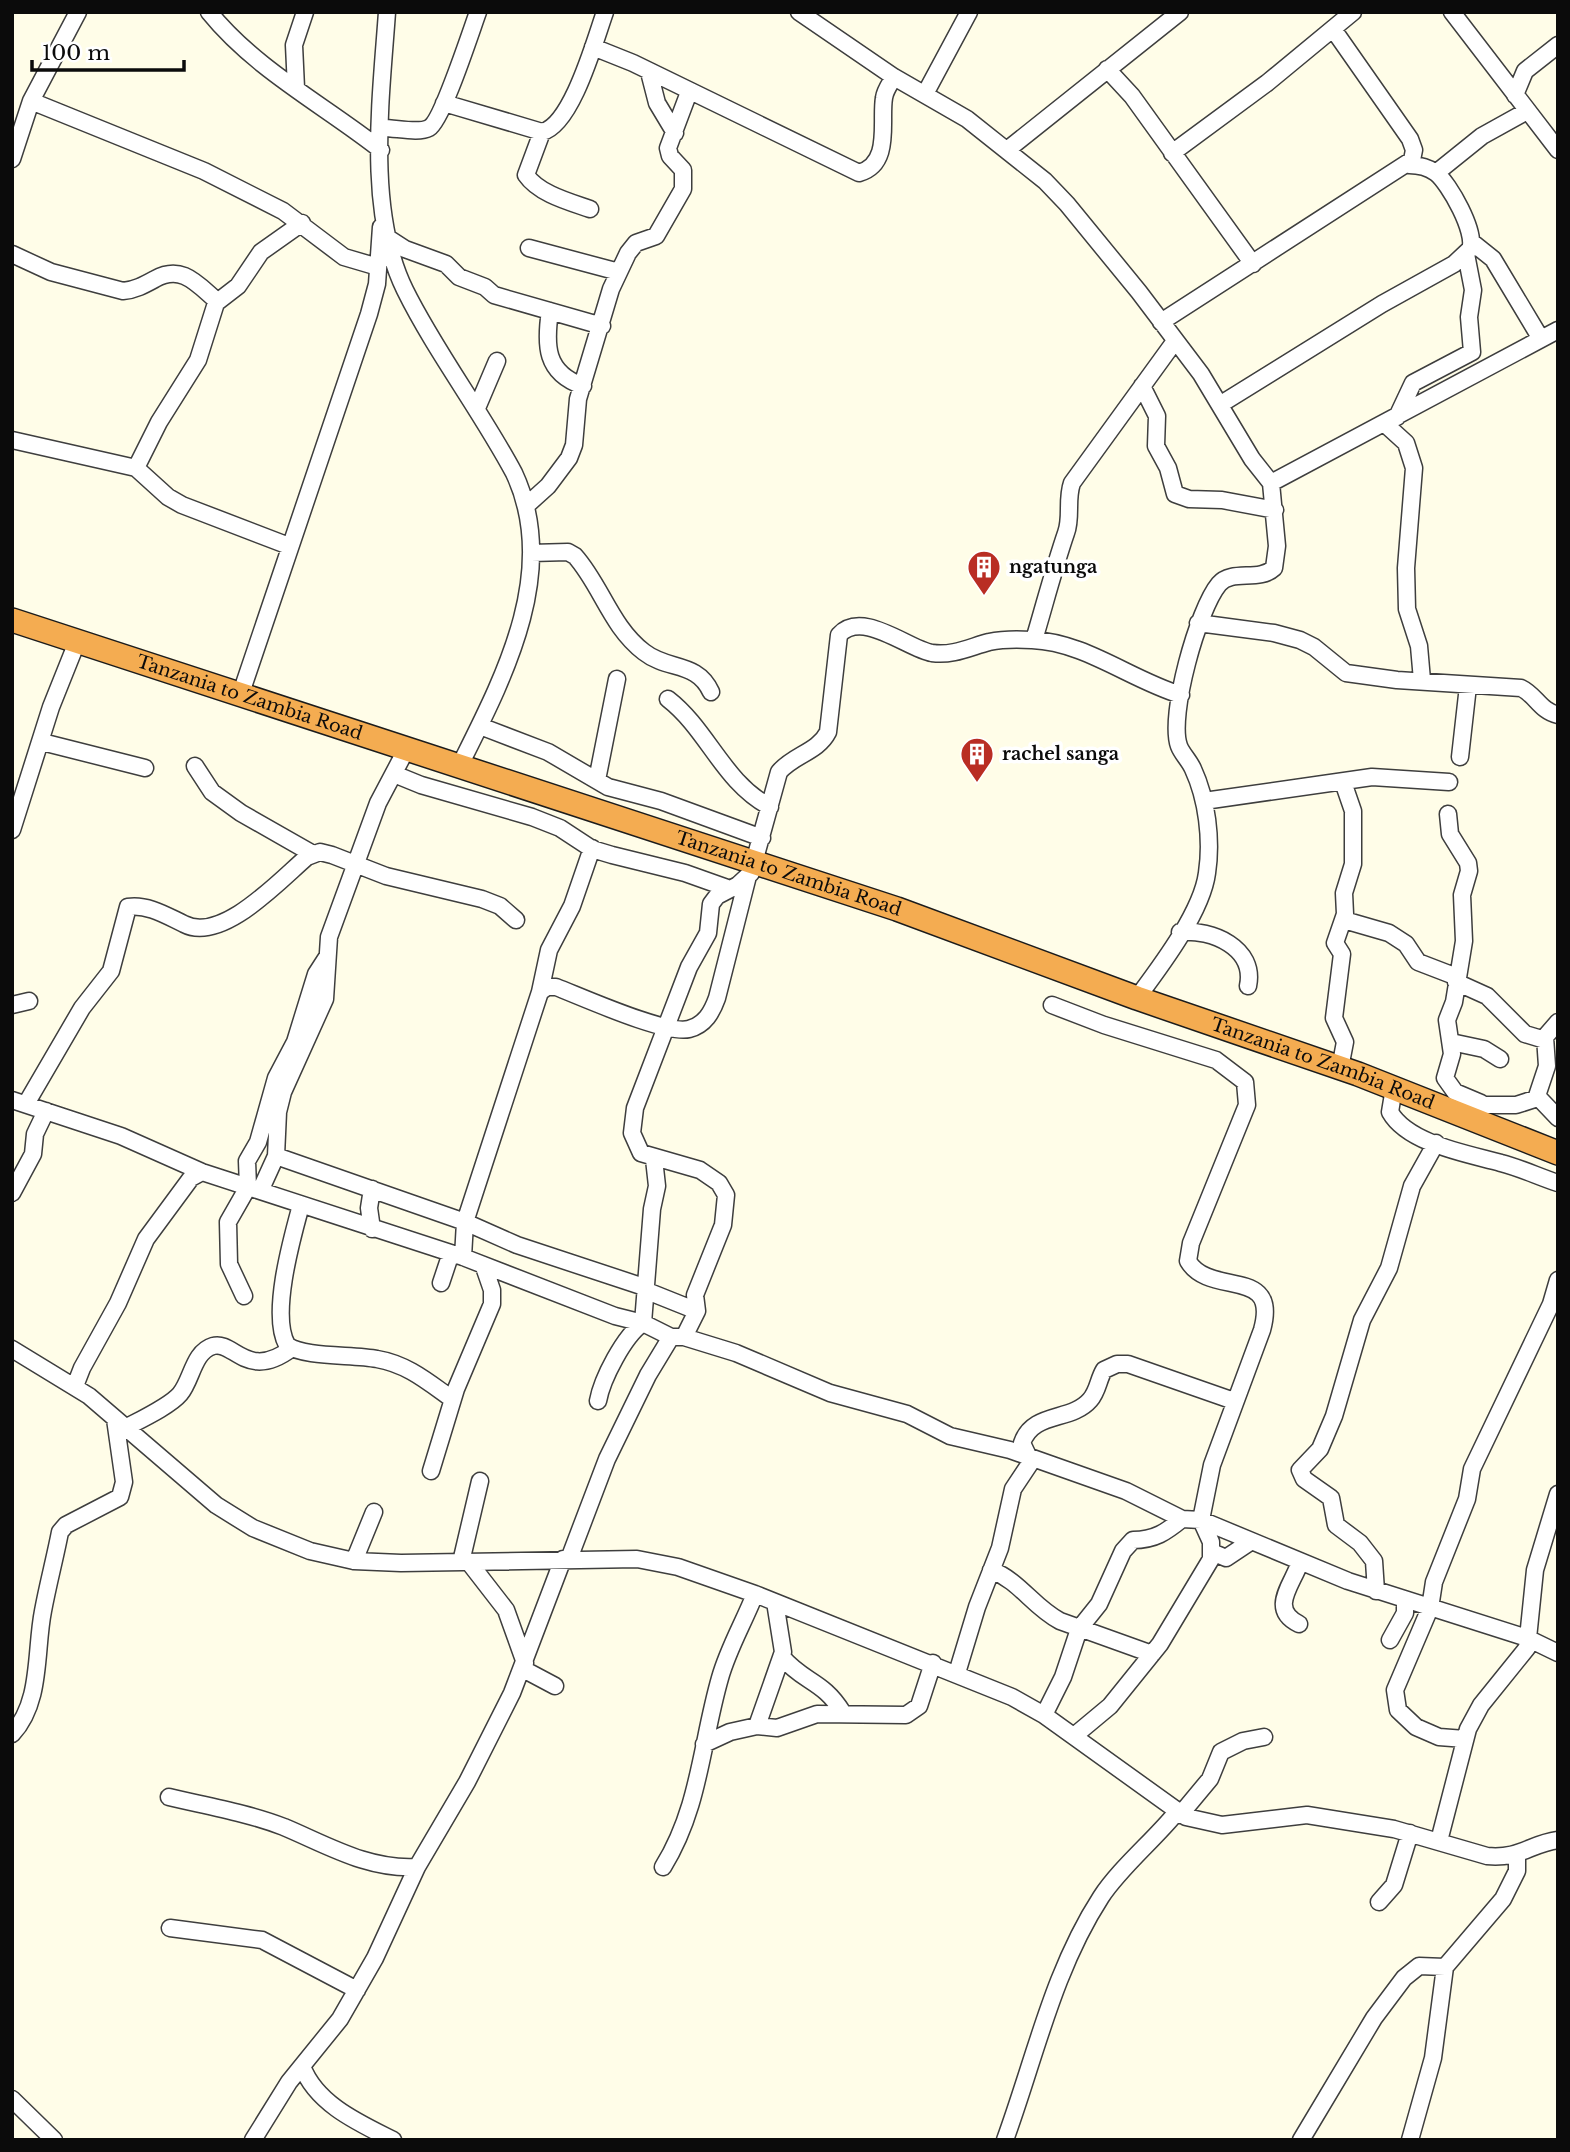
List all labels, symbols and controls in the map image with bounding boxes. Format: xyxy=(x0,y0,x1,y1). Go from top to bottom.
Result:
scale bar xyxy=(32,28,184,72)
text: 100 m xyxy=(42,40,110,66)
building icon: ngatunga xyxy=(965,548,1003,597)
place label: ngatunga xyxy=(1009,556,1098,578)
street label: Tanzania to Zambia Road xyxy=(134,650,365,745)
building icon: rachel sanga xyxy=(958,735,996,784)
place label: rachel sanga xyxy=(1002,743,1120,765)
street label: Tanzania to Zambia Road xyxy=(673,826,904,921)
street label: Tanzania to Zambia Road xyxy=(1208,1013,1438,1114)

